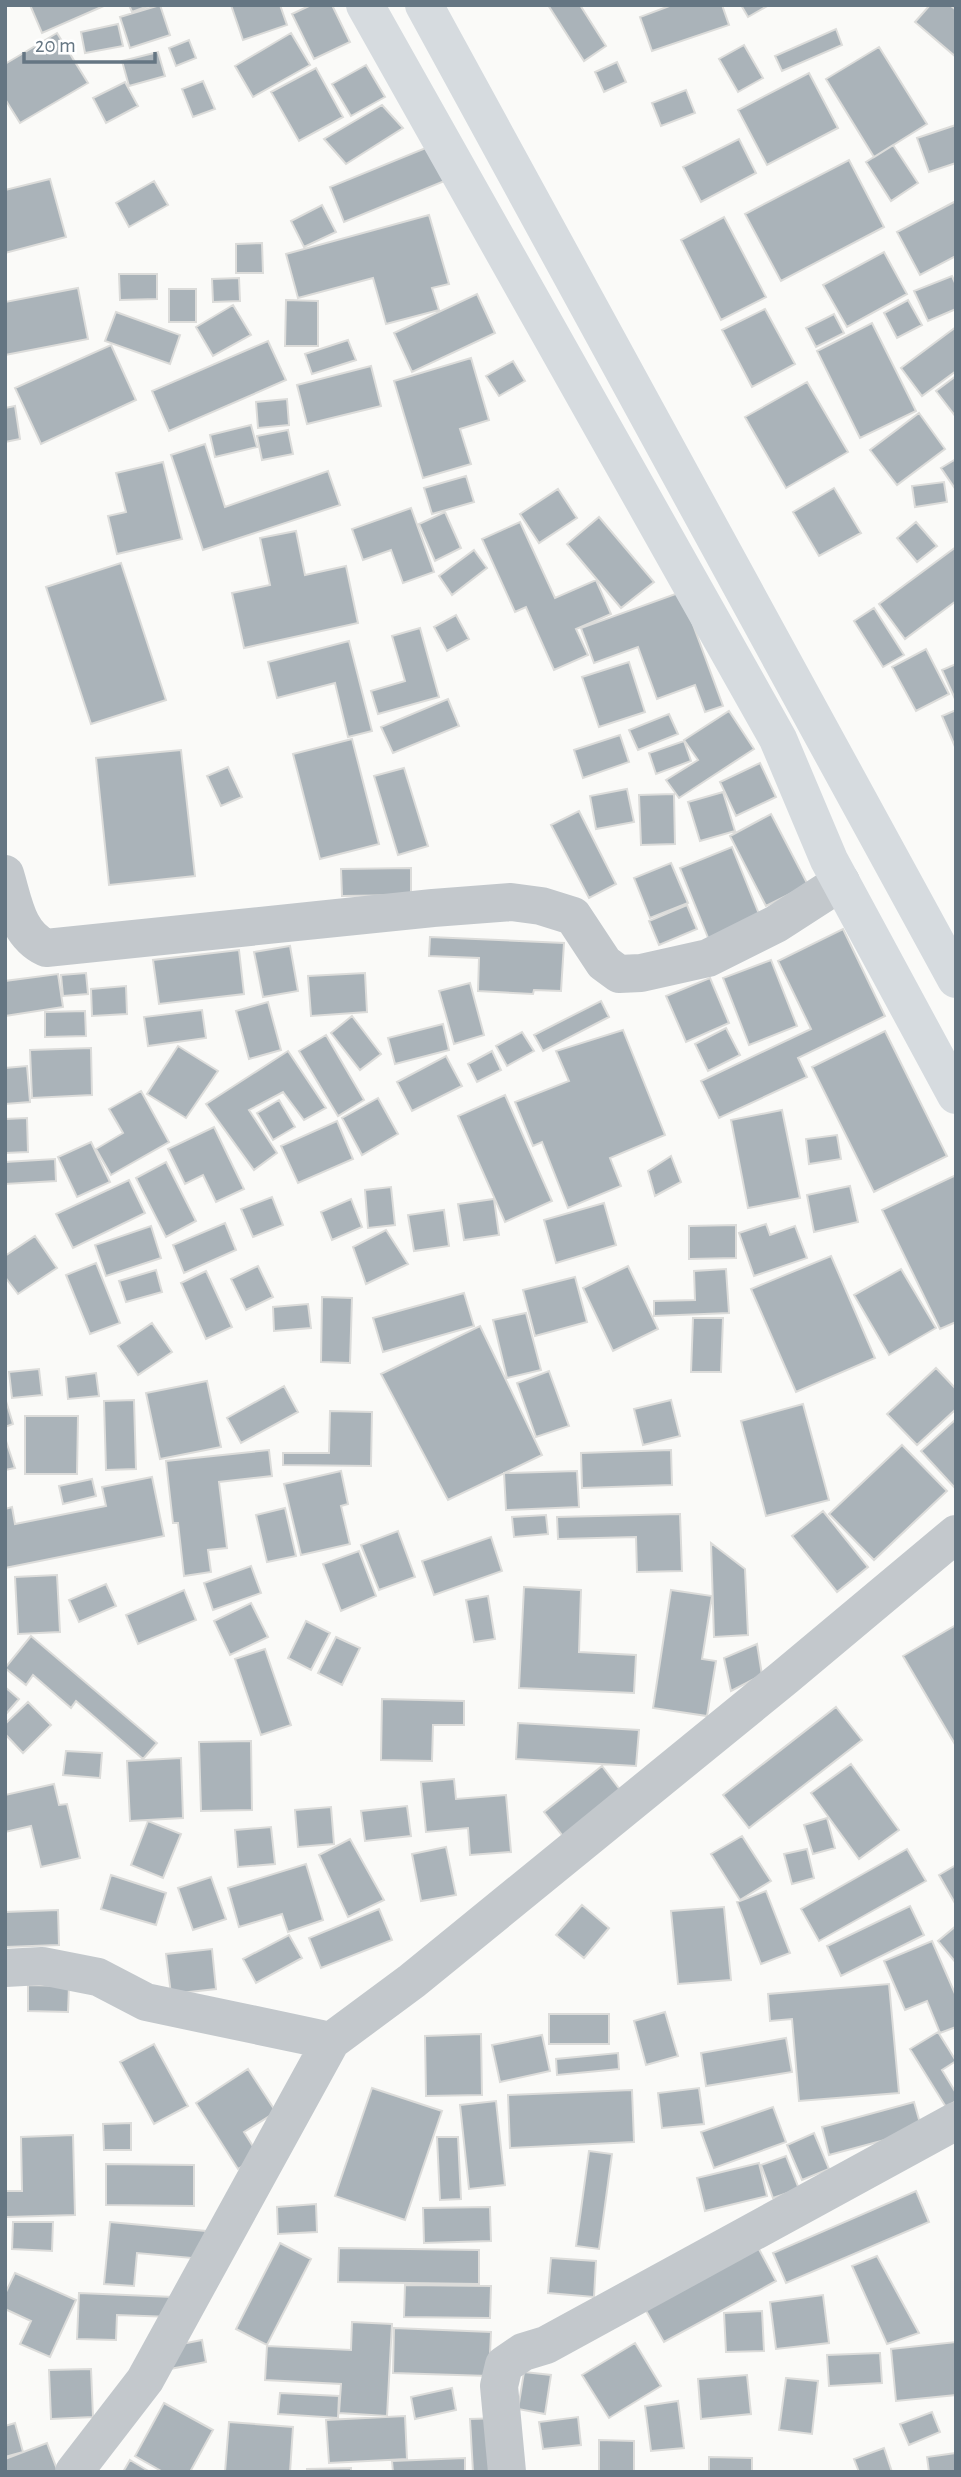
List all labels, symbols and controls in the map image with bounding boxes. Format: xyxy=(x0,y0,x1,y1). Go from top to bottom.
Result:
scale bar xyxy=(24,21,156,65)
text: 20 m xyxy=(35,35,76,56)

